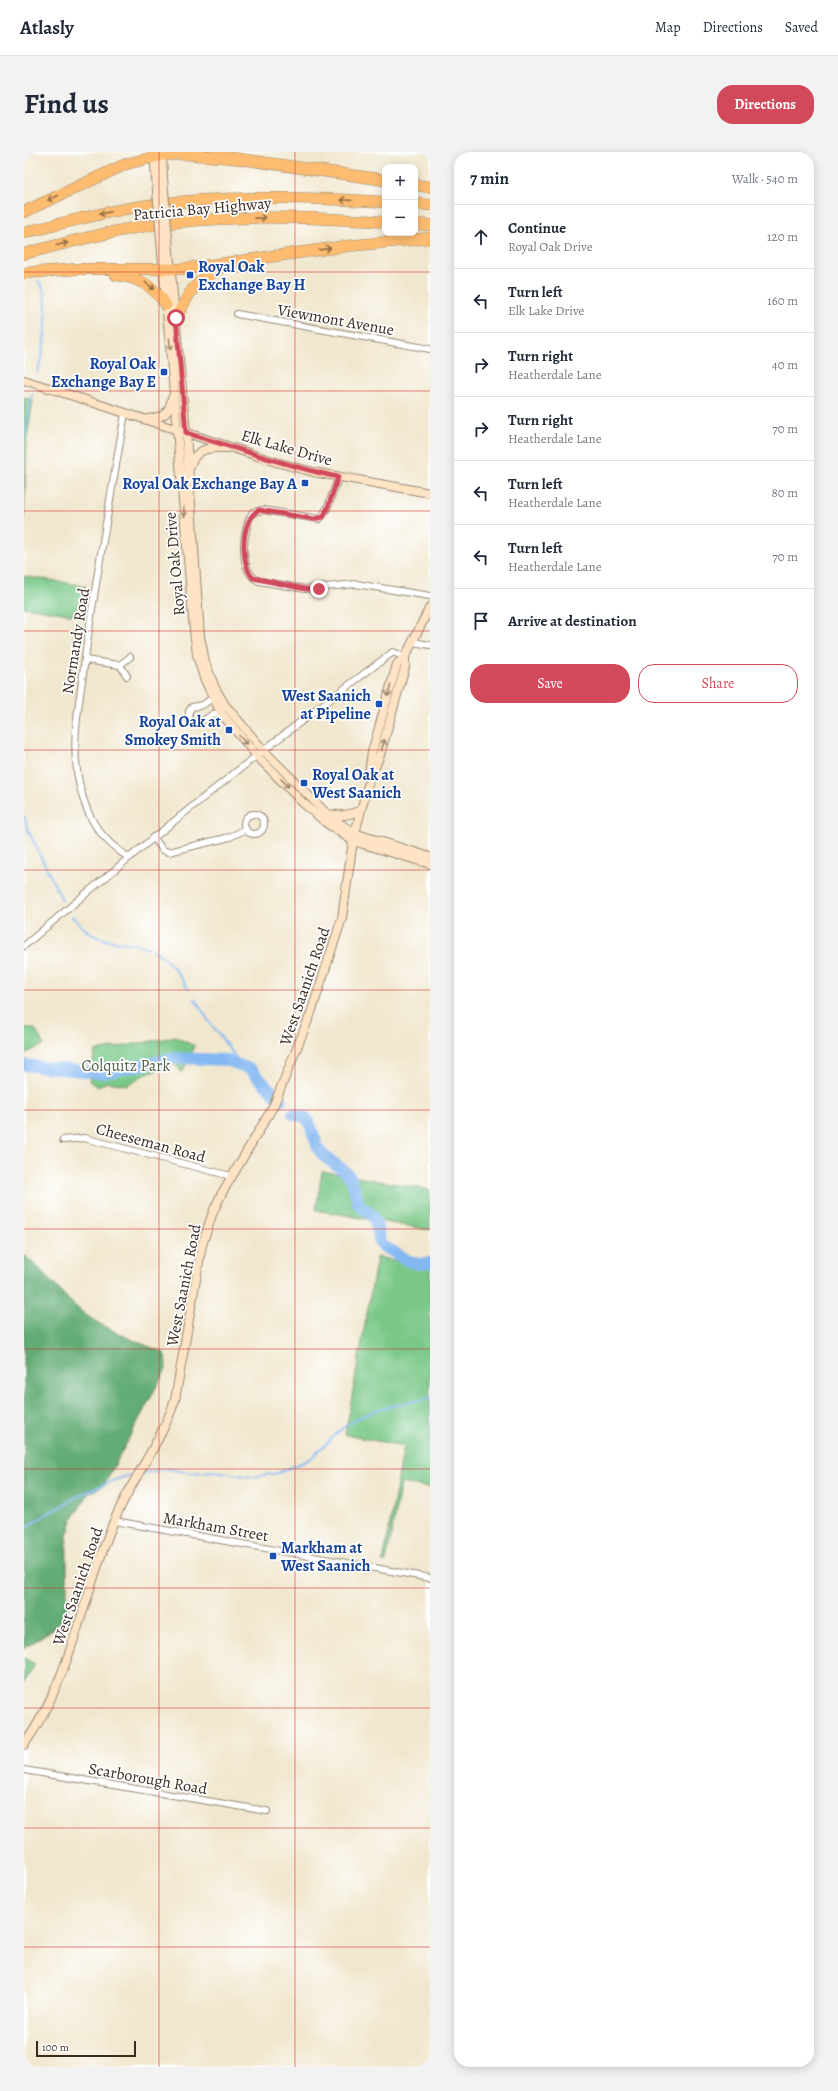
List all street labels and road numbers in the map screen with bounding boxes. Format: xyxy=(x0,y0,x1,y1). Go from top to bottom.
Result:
street label: Patricia Bay Highway xyxy=(132,192,273,226)
street label: Viewmont Avenue xyxy=(275,299,396,341)
street label: Elk Lake Drive xyxy=(239,424,335,471)
street label: Royal Oak Drive xyxy=(160,511,190,617)
street label: Normandy Road xyxy=(57,586,95,696)
street label: West Saanich Road xyxy=(274,924,336,1049)
street label: Cheeseman Road xyxy=(94,1118,208,1168)
street label: West Saanich Road xyxy=(161,1222,207,1349)
street label: Markham Street xyxy=(161,1507,270,1547)
street label: West Saanich Road xyxy=(47,1524,109,1649)
street label: Scarborough Road xyxy=(87,1758,209,1800)

